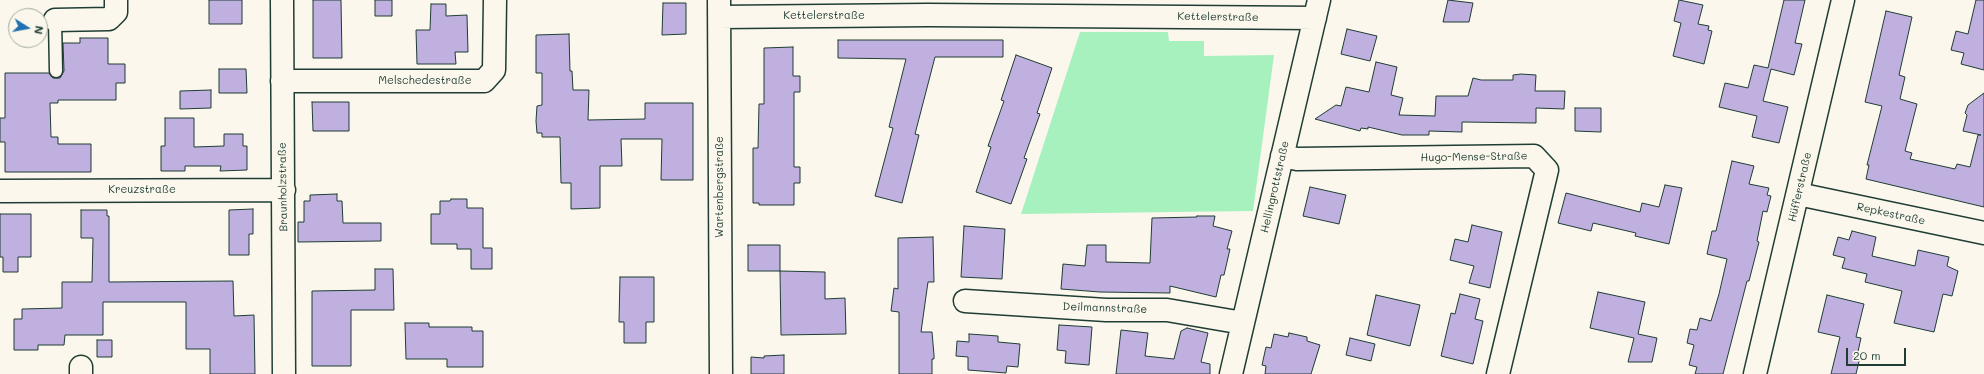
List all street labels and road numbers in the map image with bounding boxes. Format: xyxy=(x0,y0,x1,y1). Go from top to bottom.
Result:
street label: Kettelerstraße xyxy=(783,9,865,23)
street label: Kettelerstraße xyxy=(1177,10,1259,24)
street label: Melschedestraße xyxy=(378,74,472,88)
street label: Wartenbergstraße xyxy=(713,136,727,238)
street label: Hellingrottstraße xyxy=(1258,140,1292,234)
street label: Braunholzstraße xyxy=(276,142,290,232)
street label: Hugo-Mense-Straße xyxy=(1420,149,1528,165)
street label: Hüfferstraße xyxy=(1786,151,1814,223)
street label: Kreuzstraße xyxy=(108,183,176,197)
street label: Repkestraße xyxy=(1856,200,1926,228)
street label: Deilmannstraße xyxy=(1062,300,1148,316)

